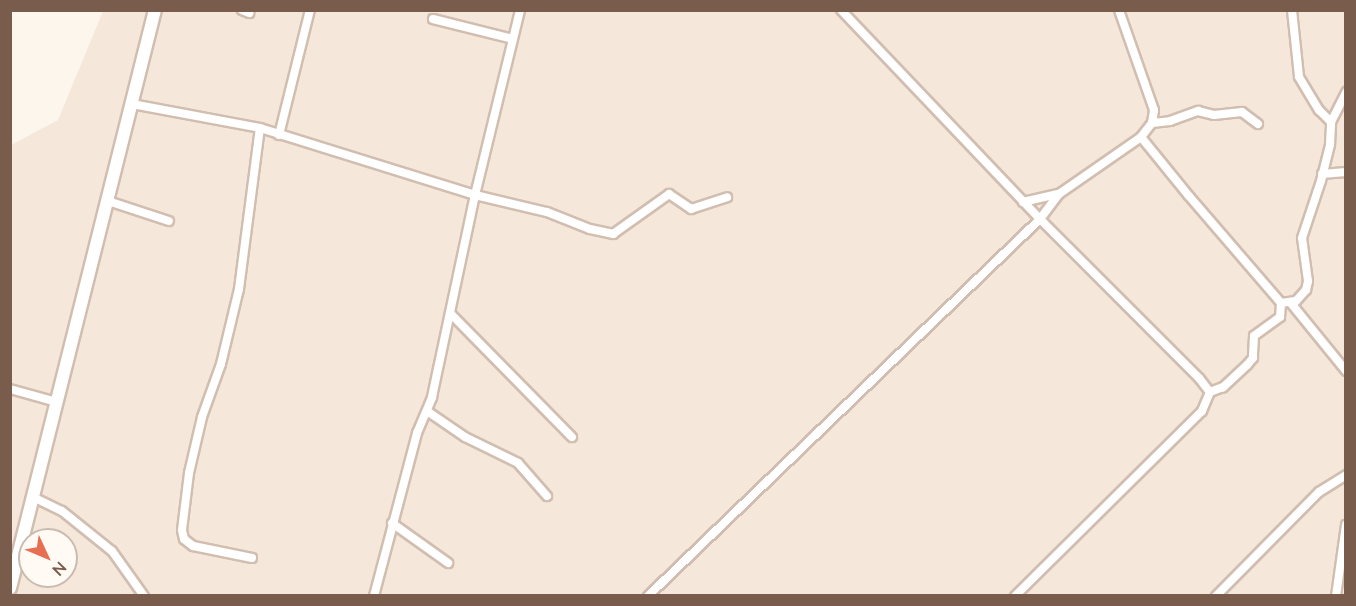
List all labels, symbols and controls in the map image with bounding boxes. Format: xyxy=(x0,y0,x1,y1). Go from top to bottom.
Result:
north arrow xyxy=(18,528,78,588)
text: N xyxy=(48,558,71,580)

